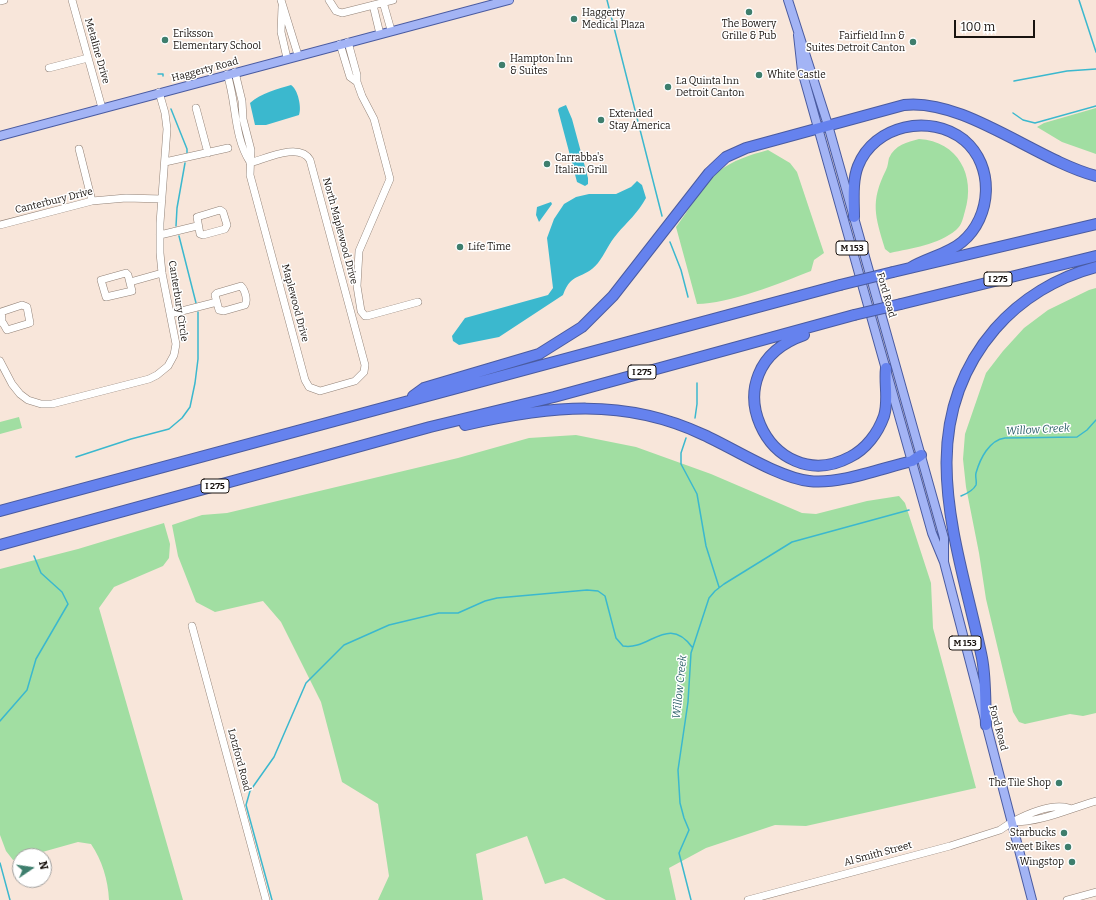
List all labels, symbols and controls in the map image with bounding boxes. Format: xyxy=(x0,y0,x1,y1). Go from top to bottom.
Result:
place label: Haggerty Medical Plaza xyxy=(582,7,645,30)
marker: The Bowery Grille & Pub xyxy=(744,7,754,17)
scale bar xyxy=(956,12,1037,38)
marker: Haggerty Medical Plaza xyxy=(569,14,579,24)
street label: Metaline Drive xyxy=(82,17,112,85)
place label: The Bowery Grille & Pub xyxy=(722,18,776,42)
text: 100 m xyxy=(961,20,995,34)
place label: Eriksson Elementary School xyxy=(173,28,261,52)
place label: Fairfield Inn & Suites Detroit Canton xyxy=(806,30,905,54)
marker: Eriksson Elementary School xyxy=(160,35,170,45)
marker: Fairfield Inn & Suites Detroit Canton xyxy=(908,37,918,47)
place label: Hampton Inn & Suites xyxy=(510,53,573,76)
street label: Haggerty Road xyxy=(170,55,240,85)
marker: Hampton Inn & Suites xyxy=(497,60,507,70)
place label: White Castle xyxy=(767,69,826,81)
marker: White Castle xyxy=(754,70,764,80)
place label: La Quinta Inn Detroit Canton xyxy=(676,75,744,98)
marker: La Quinta Inn Detroit Canton xyxy=(663,82,673,92)
place label: Extended Stay America xyxy=(609,108,670,132)
marker: Extended Stay America xyxy=(596,115,606,125)
place label: Carrabba's Italian Grill xyxy=(555,152,607,176)
marker: Carrabba's Italian Grill xyxy=(542,159,552,169)
street label: North Maplewood Drive xyxy=(320,176,360,286)
street label: Canterbury Drive xyxy=(14,186,94,216)
place label: Life Time xyxy=(468,241,511,253)
road number: M 153 xyxy=(836,241,868,255)
marker: Life Time xyxy=(455,242,465,252)
street label: Canterbury Circle xyxy=(166,260,190,342)
street label: Maplewood Drive xyxy=(279,263,311,343)
street label: Ford Road xyxy=(874,271,898,319)
road number: I 275 xyxy=(984,272,1012,286)
road number: I 275 xyxy=(628,365,656,379)
water label: Willow Creek xyxy=(1006,422,1070,438)
road number: I 275 xyxy=(201,479,229,493)
road number: M 153 xyxy=(949,636,981,650)
water label: Willow Creek xyxy=(670,655,690,719)
street label: Ford Road xyxy=(986,704,1010,752)
street label: Lotzford Road xyxy=(225,727,253,793)
place label: The Tile Shop xyxy=(989,777,1051,789)
marker: The Tile Shop xyxy=(1054,778,1064,788)
place label: Starbucks xyxy=(1010,827,1056,839)
marker: Starbucks xyxy=(1059,828,1069,838)
street label: Al Smith Street xyxy=(843,839,913,869)
place label: Sweet Bikes xyxy=(1005,841,1060,853)
marker: Sweet Bikes xyxy=(1063,842,1073,852)
north arrow xyxy=(12,848,52,888)
place label: Wingstop xyxy=(1019,856,1064,868)
marker: Wingstop xyxy=(1067,857,1077,867)
text: N xyxy=(36,860,50,871)

